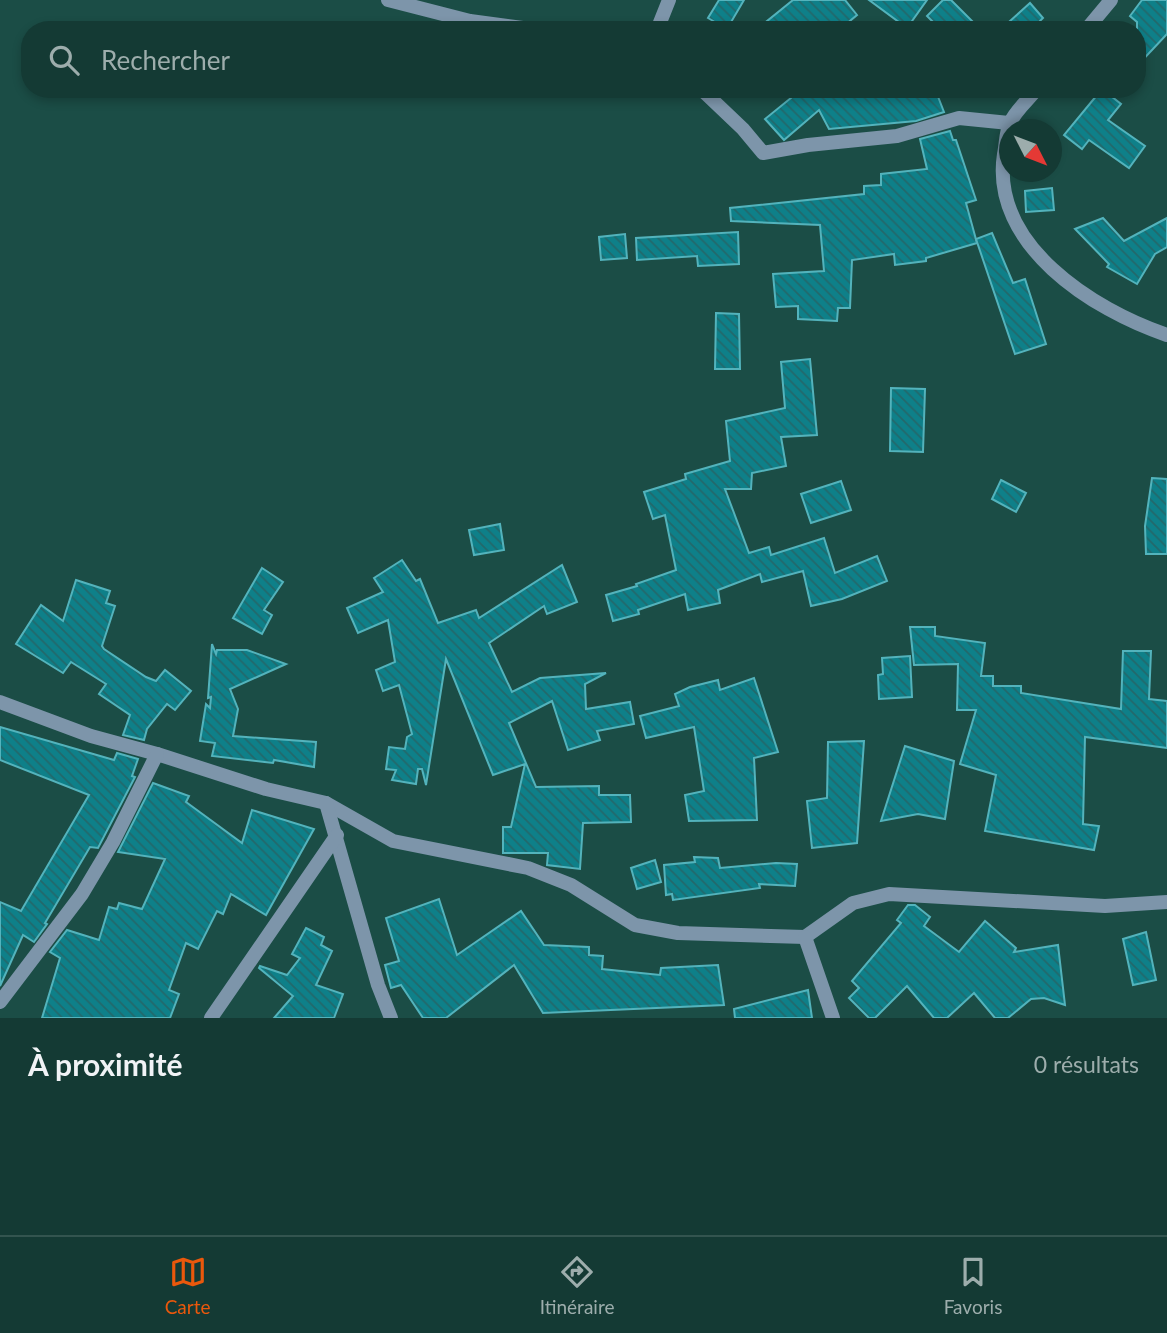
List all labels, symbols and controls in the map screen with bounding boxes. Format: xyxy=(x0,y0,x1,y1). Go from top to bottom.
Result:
search box xyxy=(21,21,1146,98)
icon: search xyxy=(45,41,83,79)
text: Rechercher xyxy=(101,44,230,76)
north arrow xyxy=(999,119,1062,182)
text: À proximité xyxy=(28,1046,183,1082)
text: 0 résultats xyxy=(1034,1050,1139,1078)
tab: Carte xyxy=(165,1253,210,1318)
tab: Itinéraire xyxy=(540,1253,614,1318)
tab: Favoris xyxy=(944,1253,1002,1318)

